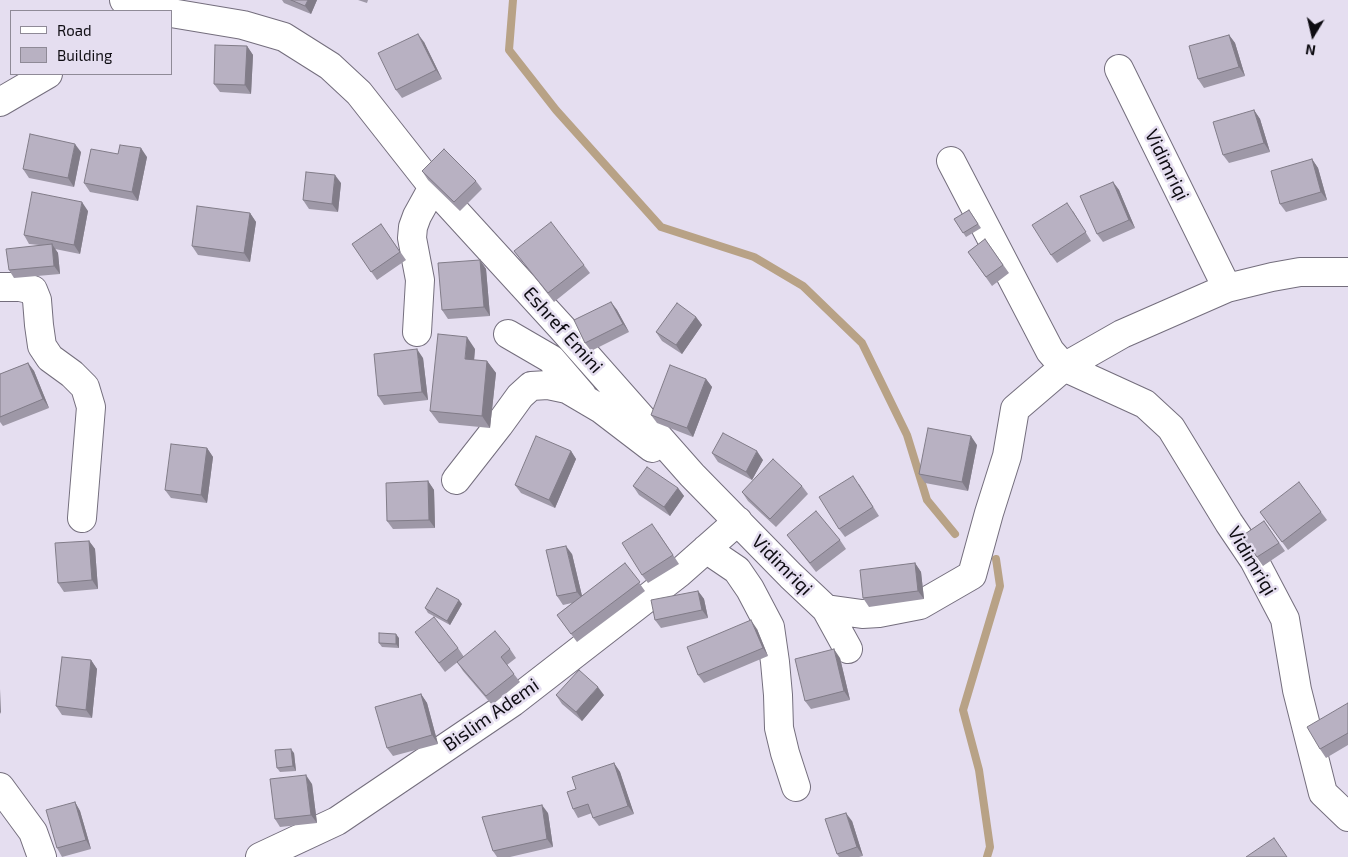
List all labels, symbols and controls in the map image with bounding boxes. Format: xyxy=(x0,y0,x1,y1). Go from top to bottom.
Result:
legend xyxy=(10,10,172,75)
north arrow xyxy=(1288,10,1338,60)
text: Road xyxy=(57,21,92,39)
text: N xyxy=(1304,41,1317,59)
text: Building xyxy=(57,46,112,64)
street label: Vidimriqi xyxy=(1140,126,1194,204)
street label: Eshref Emini xyxy=(518,282,608,378)
street label: Vidimriqi xyxy=(1223,522,1281,600)
street label: Vidimriqi xyxy=(747,530,817,600)
street label: Bislim Ademi xyxy=(439,674,543,756)

